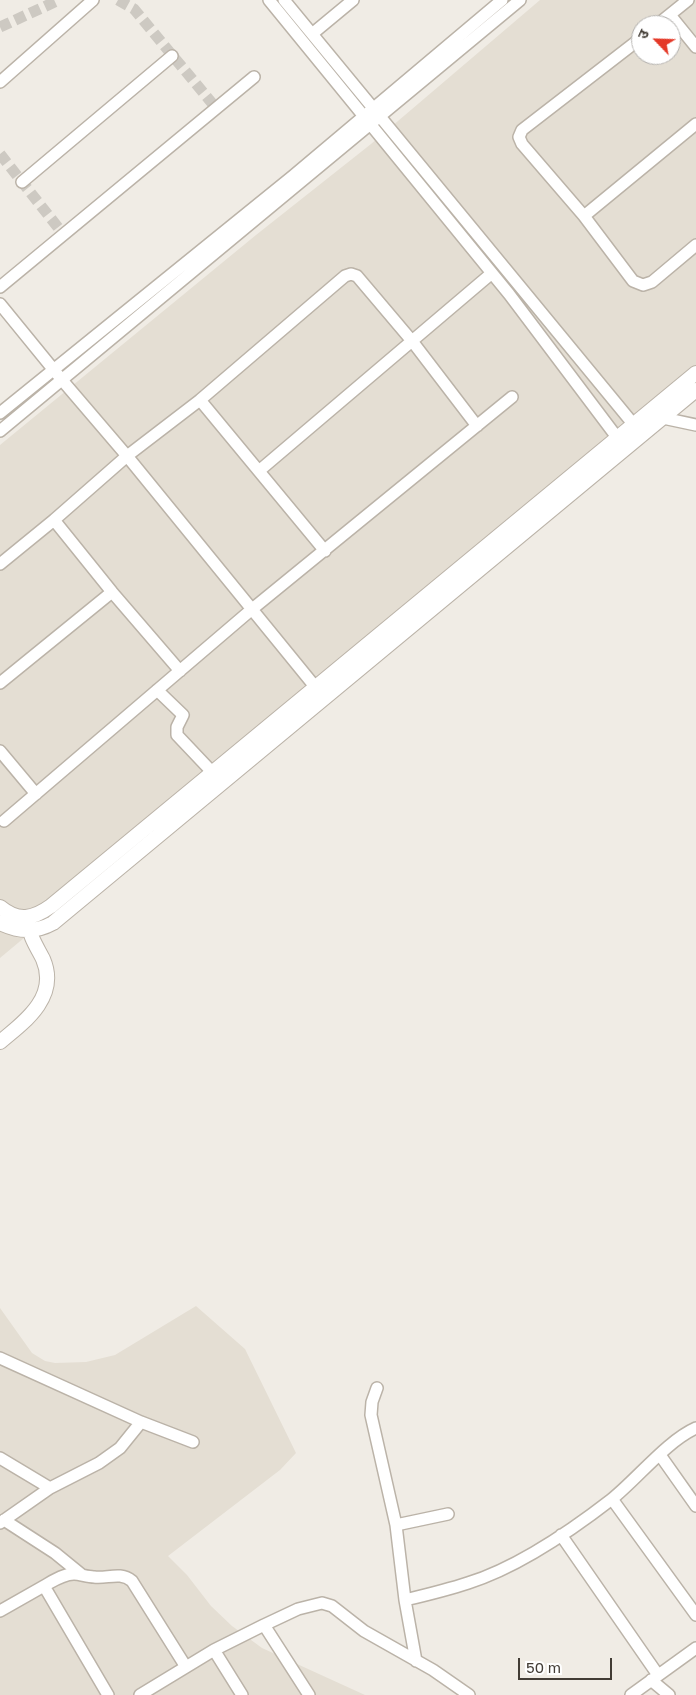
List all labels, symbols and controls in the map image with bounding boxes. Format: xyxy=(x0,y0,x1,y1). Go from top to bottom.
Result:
north arrow xyxy=(631,15,681,65)
text: उ xyxy=(633,27,652,41)
scale bar xyxy=(521,1648,615,1680)
text: 50 m xyxy=(526,1658,561,1676)

